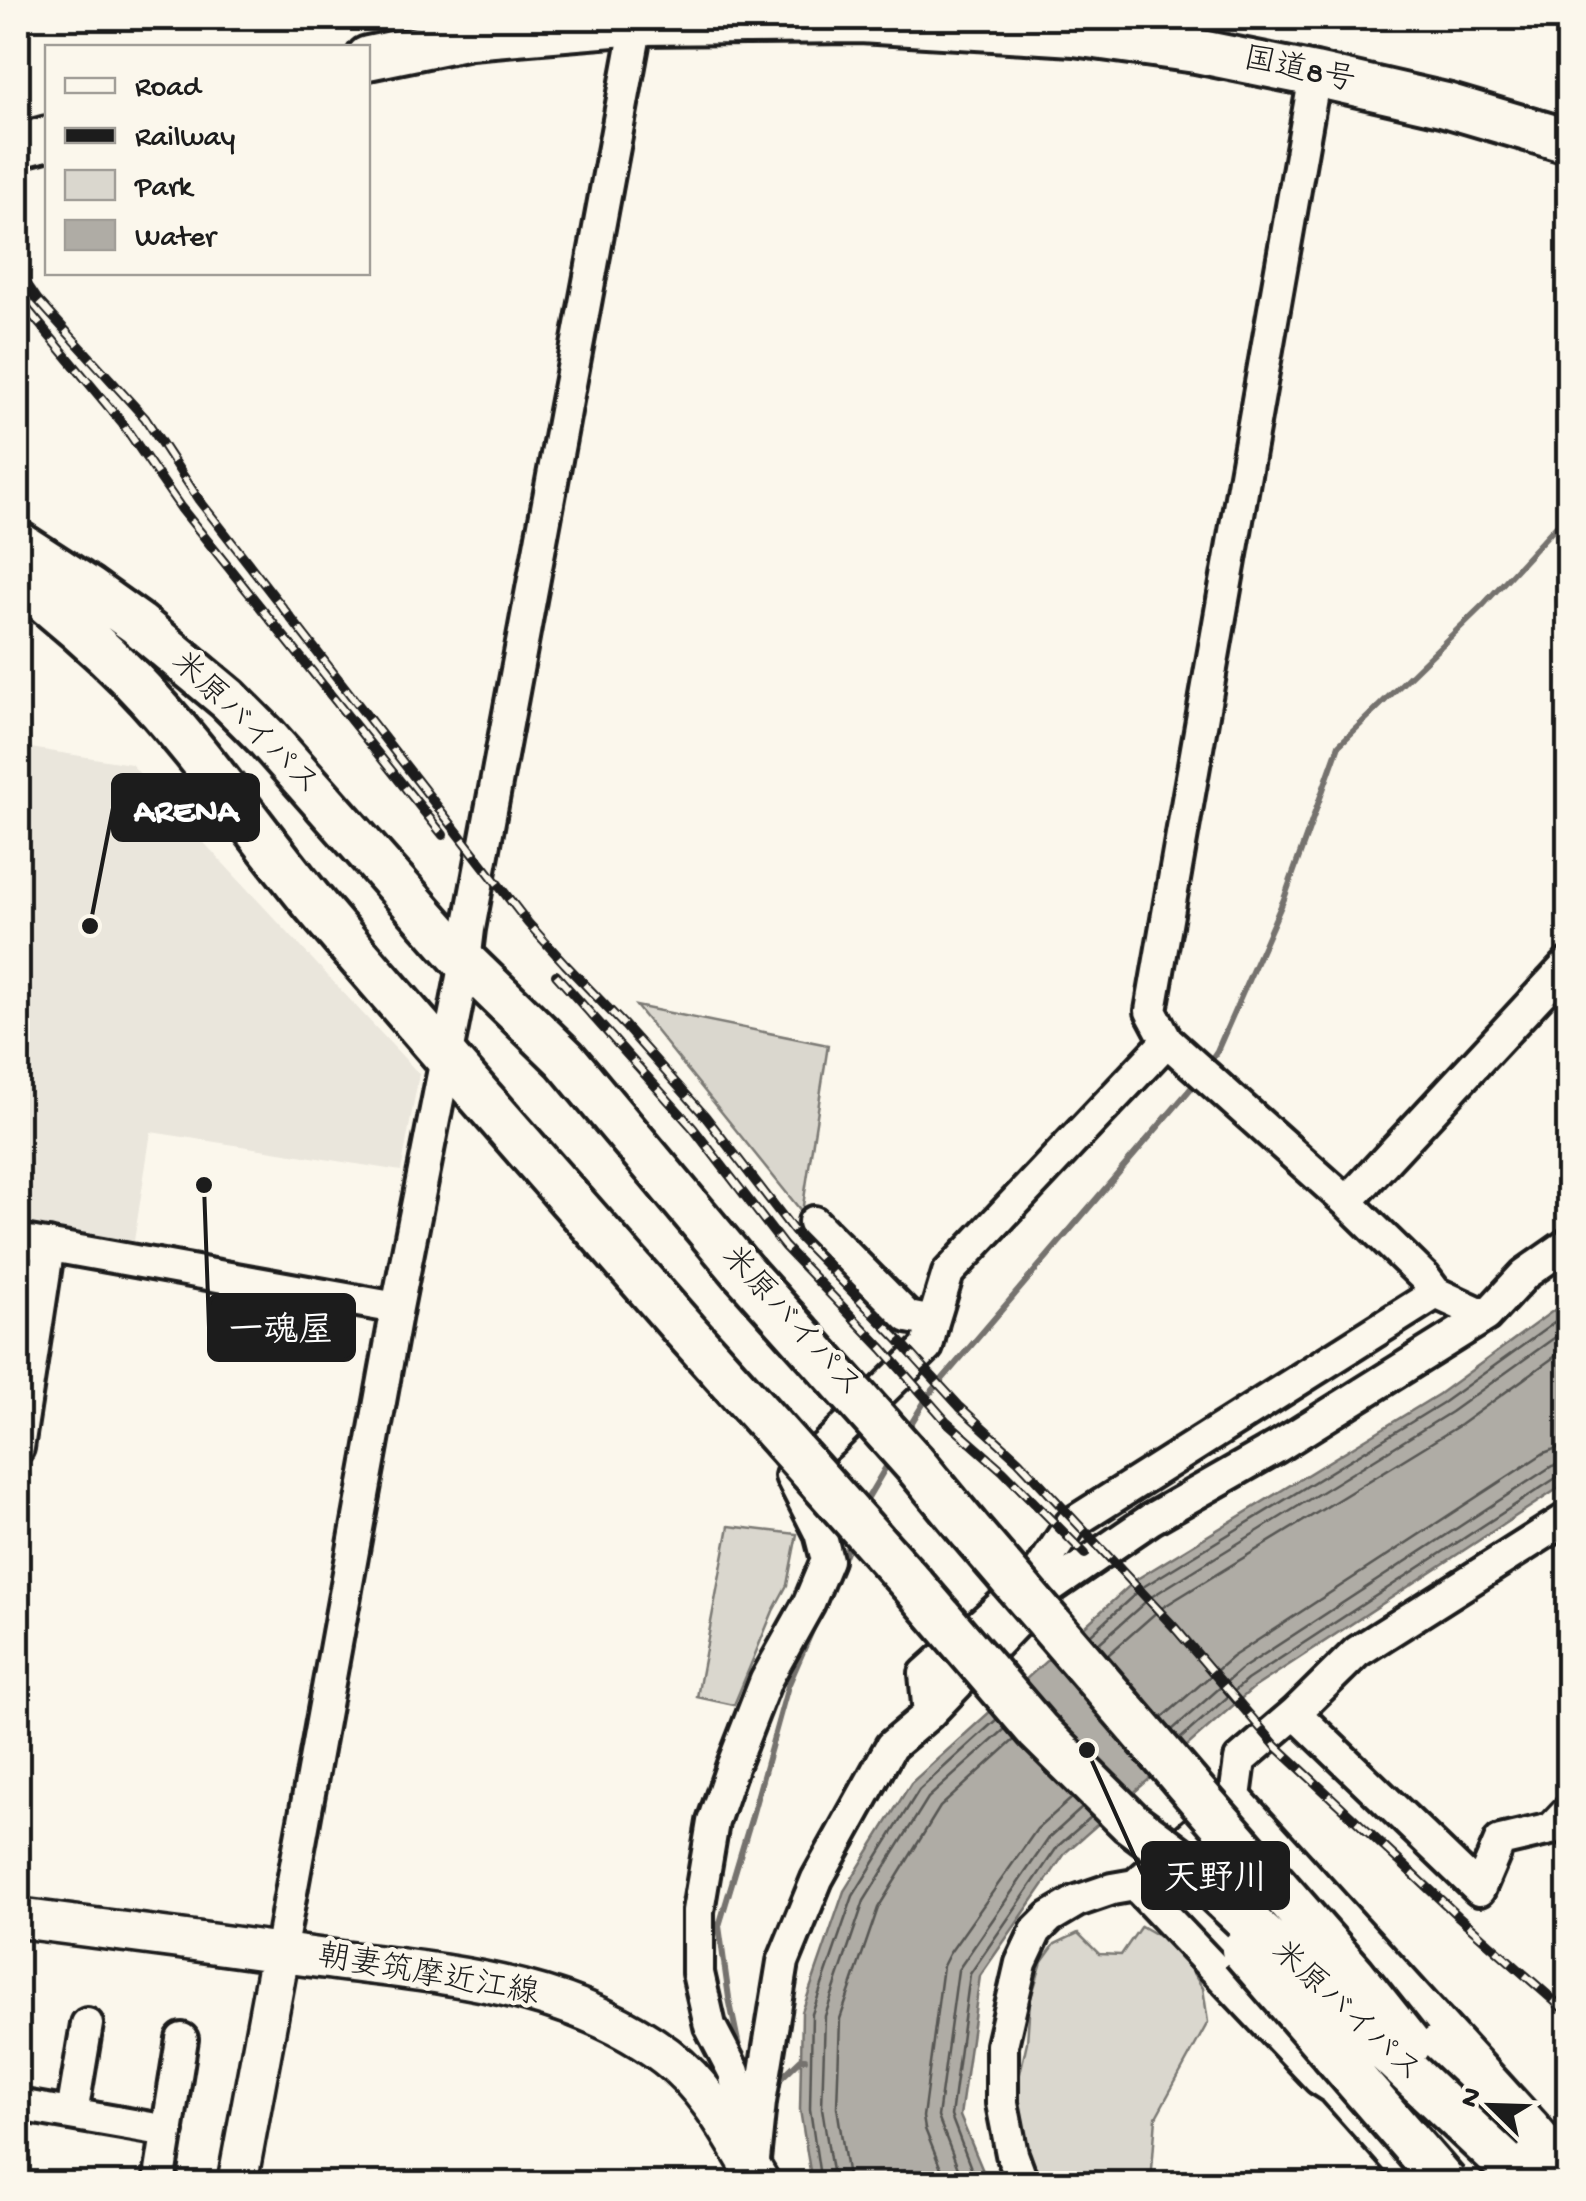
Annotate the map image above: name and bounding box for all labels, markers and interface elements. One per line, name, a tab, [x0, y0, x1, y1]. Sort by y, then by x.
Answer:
street label: 国道8号	[1240, 41, 1359, 102]
legend	[45, 45, 370, 275]
text: Road	[135, 72, 203, 107]
text: Railway	[135, 122, 235, 157]
text: Park	[134, 172, 195, 207]
text: Water	[135, 222, 218, 257]
street label: 米原バイパス	[162, 644, 327, 805]
callout: ARENA	[113, 775, 258, 840]
text: ARENA	[133, 793, 240, 834]
street label: 米原バイパス	[712, 1239, 869, 1407]
callout: 一魂屋	[209, 1295, 354, 1360]
text: 一魂屋	[228, 1311, 334, 1354]
callout: 天野川	[1143, 1843, 1288, 1908]
text: 天野川	[1163, 1860, 1269, 1902]
street label: 米原バイパス	[1262, 1933, 1429, 2092]
street label: 朝妻筑摩近江線	[314, 1937, 542, 2015]
north arrow	[1441, 2056, 1541, 2156]
text: N	[1453, 2083, 1491, 2113]

